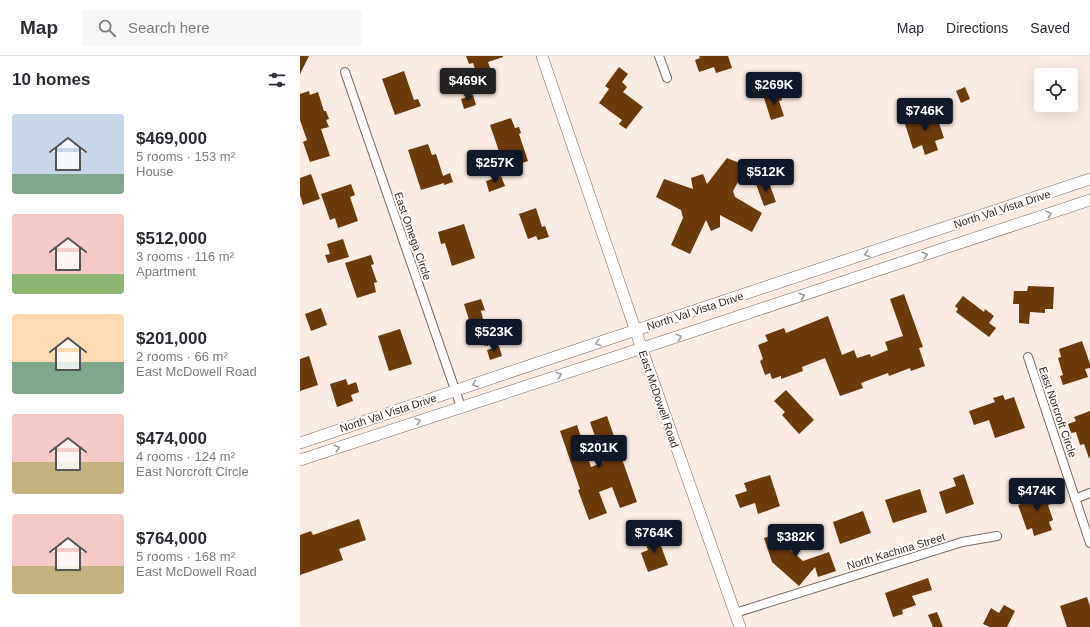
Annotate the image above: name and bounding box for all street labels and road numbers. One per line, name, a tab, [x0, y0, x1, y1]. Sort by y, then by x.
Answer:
street label: North Val Vista Drive	[952, 188, 1052, 230]
street label: East Omega Circle	[392, 190, 434, 282]
street label: North Val Vista Drive	[645, 290, 745, 332]
street label: East McDowell Road	[637, 349, 681, 449]
street label: East Norcroft Circle	[1037, 365, 1079, 459]
street label: North Val Vista Drive	[338, 392, 438, 434]
street label: North Kachina Street	[845, 530, 947, 572]

